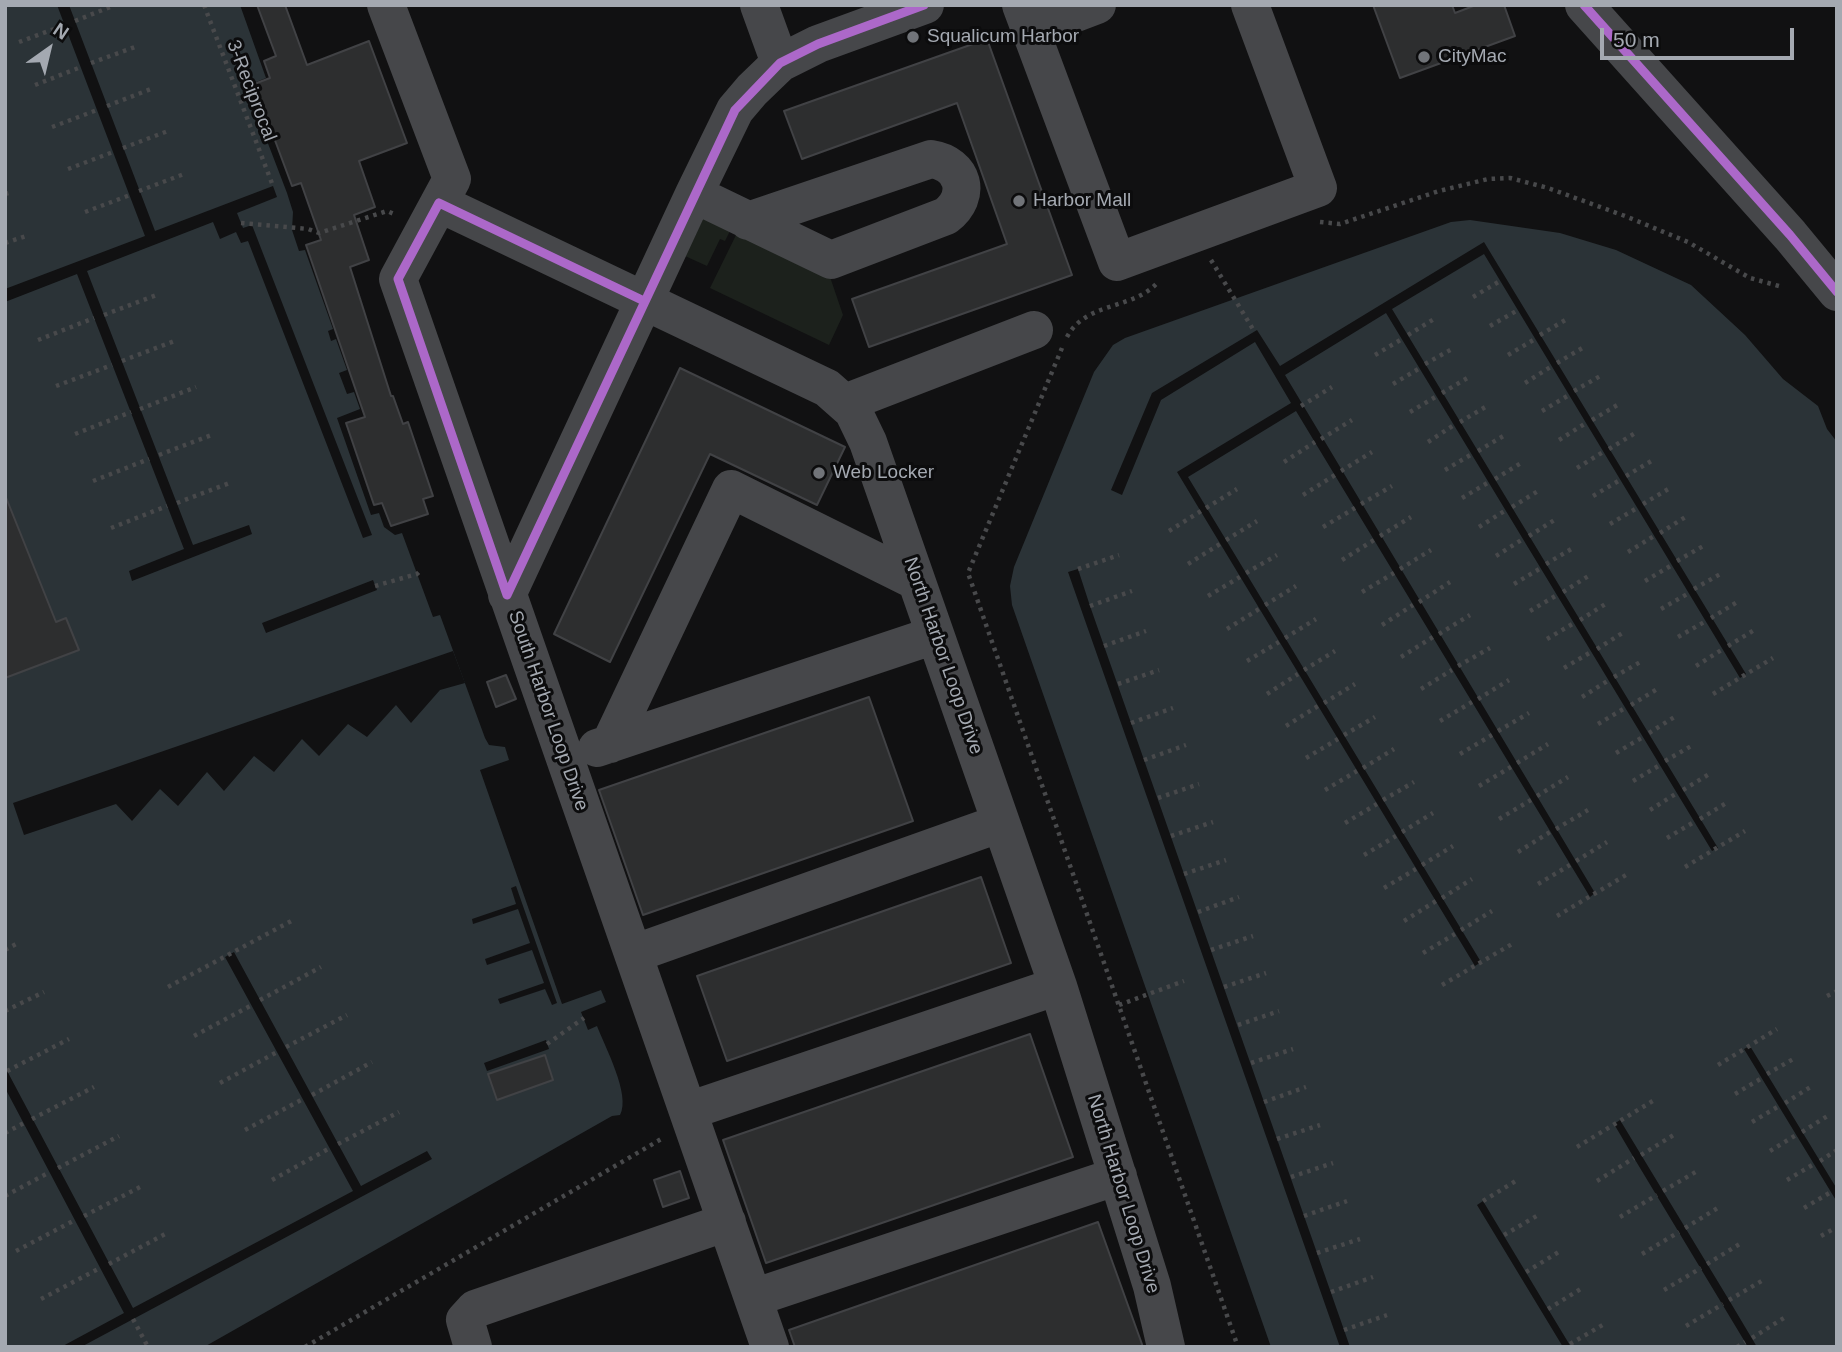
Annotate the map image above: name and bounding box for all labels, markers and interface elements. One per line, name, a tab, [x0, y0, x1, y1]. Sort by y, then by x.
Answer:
north arrow	[14, 14, 84, 84]
scale bar	[1604, 14, 1798, 58]
text: N	[49, 19, 73, 44]
place label: Squalicum Harbor	[927, 26, 1079, 48]
text: 50 m	[1613, 28, 1660, 51]
marker: Squalicum Harbor	[905, 29, 921, 45]
street label: 3-Reciprocal	[221, 37, 281, 145]
place label: CityMac	[1438, 46, 1507, 68]
marker: CityMac	[1416, 49, 1432, 65]
place label: Harbor Mall	[1033, 190, 1131, 212]
marker: Harbor Mall	[1011, 193, 1027, 209]
place label: Web Locker	[833, 462, 934, 484]
marker: Web Locker	[811, 465, 827, 481]
street label: North Harbor Loop Drive	[899, 554, 987, 758]
street label: South Harbor Loop Drive	[503, 608, 593, 814]
street label: North Harbor Loop Drive	[1082, 1092, 1164, 1296]

